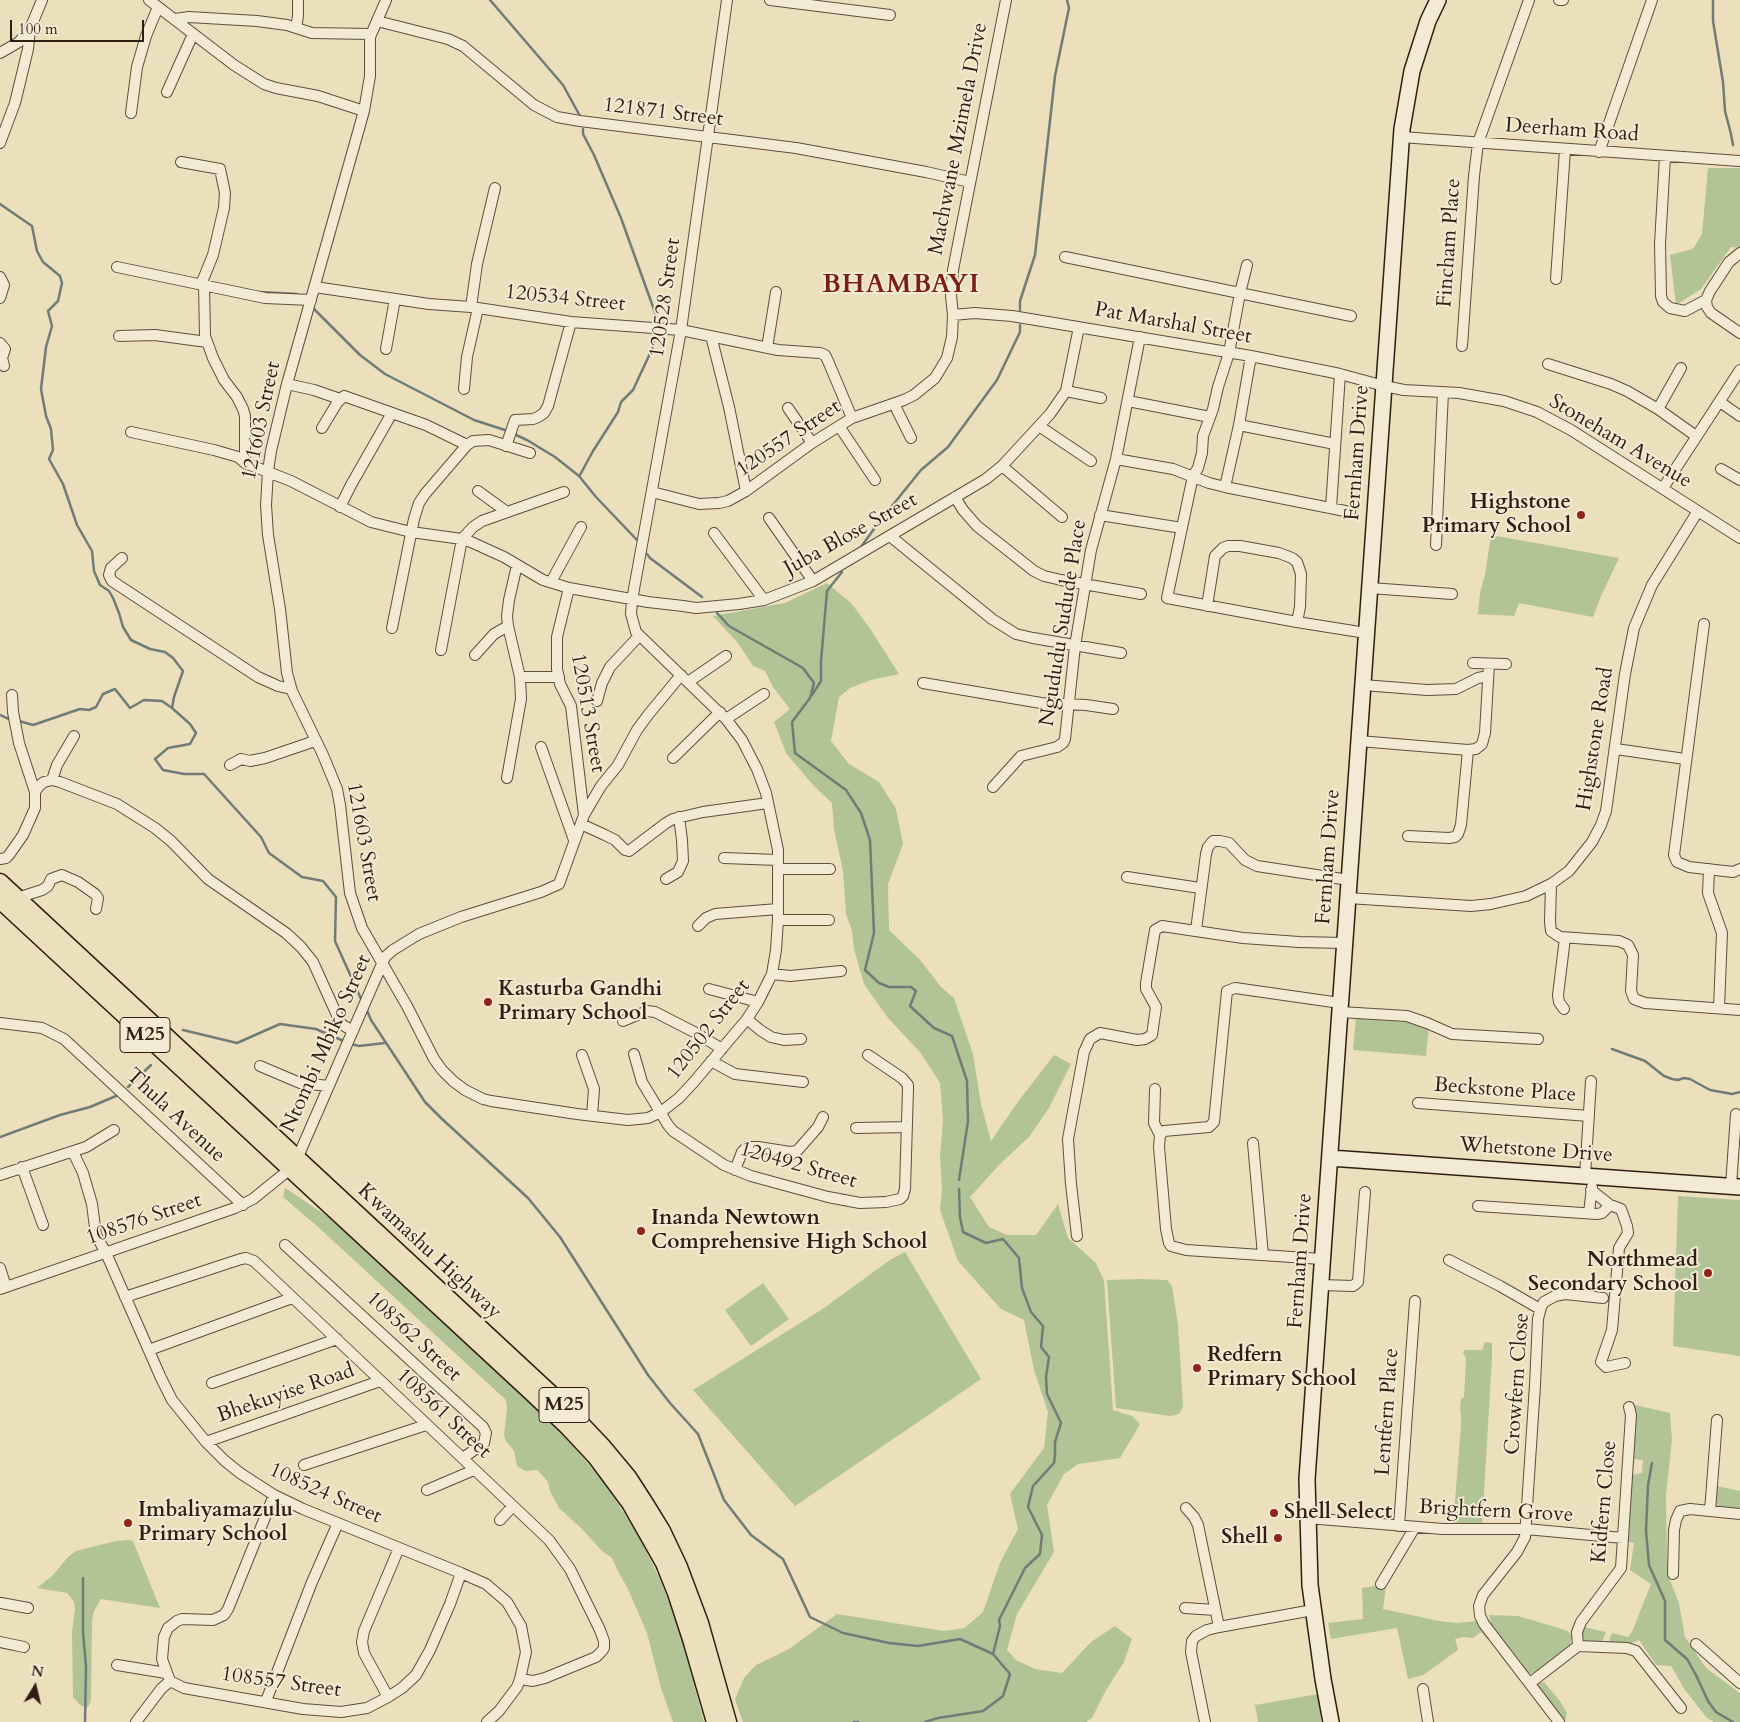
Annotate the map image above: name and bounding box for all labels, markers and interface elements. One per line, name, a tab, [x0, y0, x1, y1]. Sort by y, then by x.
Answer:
scale bar	[12, 10, 146, 42]
text: 100 m	[18, 19, 58, 39]
street label: Machwane Mzimela Drive	[924, 21, 994, 257]
street label: 121871 Street	[602, 93, 724, 133]
street label: Deerham Road	[1504, 114, 1640, 148]
street label: Fincham Place	[1433, 178, 1467, 308]
street label: 120528 Street	[645, 236, 687, 360]
district label: BHAMBAYI	[821, 270, 981, 302]
street label: 120534 Street	[504, 280, 626, 318]
street label: Pat Marshal Street	[1092, 298, 1254, 350]
street label: 121603 Street	[237, 359, 287, 483]
street label: Fernham Drive	[1341, 384, 1375, 522]
street label: Stoneham Avenue	[1544, 389, 1696, 495]
street label: 120557 Street	[732, 395, 846, 483]
street label: Juba Blose Street	[780, 488, 922, 582]
place label: Highstone Primary School	[1422, 490, 1571, 540]
marker: Highstone Primary School	[1575, 509, 1587, 521]
street label: Ngududu Sudude Place	[1035, 518, 1093, 728]
street label: 120513 Street	[564, 651, 610, 775]
street label: Highstone Road	[1572, 665, 1620, 813]
street label: 121603 Street	[340, 780, 386, 904]
street label: Fernham Drive	[1312, 788, 1346, 926]
street label: Ntombi Mbiko Street	[276, 951, 378, 1137]
street label: 120502 Street	[662, 975, 756, 1085]
place label: Kasturba Gandhi Primary School	[498, 977, 662, 1027]
marker: Kasturba Gandhi Primary School	[482, 996, 494, 1008]
road number: M25	[120, 1018, 170, 1052]
street label: Thula Avenue	[120, 1064, 230, 1168]
street label: Beckstone Place	[1433, 1073, 1577, 1109]
street label: Whetstone Drive	[1458, 1133, 1614, 1169]
street label: 120492 Street	[737, 1137, 859, 1195]
street label: Kwamashu Highway	[352, 1179, 506, 1325]
street label: 108576 Street	[83, 1188, 205, 1252]
street label: Fernham Drive	[1284, 1192, 1318, 1330]
place label: Inanda Newtown Comprehensive High School	[651, 1206, 927, 1256]
marker: Inanda Newtown Comprehensive High School	[635, 1225, 647, 1237]
place label: Northmead Secondary School	[1528, 1248, 1698, 1298]
marker: Northmead Secondary School	[1702, 1267, 1714, 1279]
street label: 108562 Street	[360, 1287, 466, 1387]
street label: Crowfern Close	[1500, 1312, 1536, 1456]
place label: Redfern Primary School	[1207, 1343, 1356, 1393]
street label: Lentfern Place	[1371, 1347, 1405, 1477]
street label: Bhekuyise Road	[214, 1359, 358, 1429]
marker: Redfern Primary School	[1191, 1362, 1203, 1374]
street label: 108561 Street	[390, 1364, 496, 1464]
road number: M25	[539, 1388, 589, 1422]
street label: Kidfern Close	[1587, 1440, 1623, 1564]
street label: 108524 Street	[265, 1458, 385, 1530]
street label: Brightfern Grove	[1418, 1495, 1574, 1529]
place label: Imbaliyamazulu Primary School	[138, 1498, 293, 1548]
place label: Shell Select	[1284, 1500, 1392, 1526]
marker: Shell Select	[1268, 1507, 1280, 1519]
marker: Imbaliyamazulu Primary School	[122, 1517, 134, 1529]
place label: Shell	[1221, 1525, 1268, 1551]
marker: Shell	[1272, 1532, 1284, 1544]
text: N	[30, 1661, 45, 1682]
north arrow	[10, 1662, 60, 1712]
street label: 108557 Street	[219, 1662, 343, 1704]

